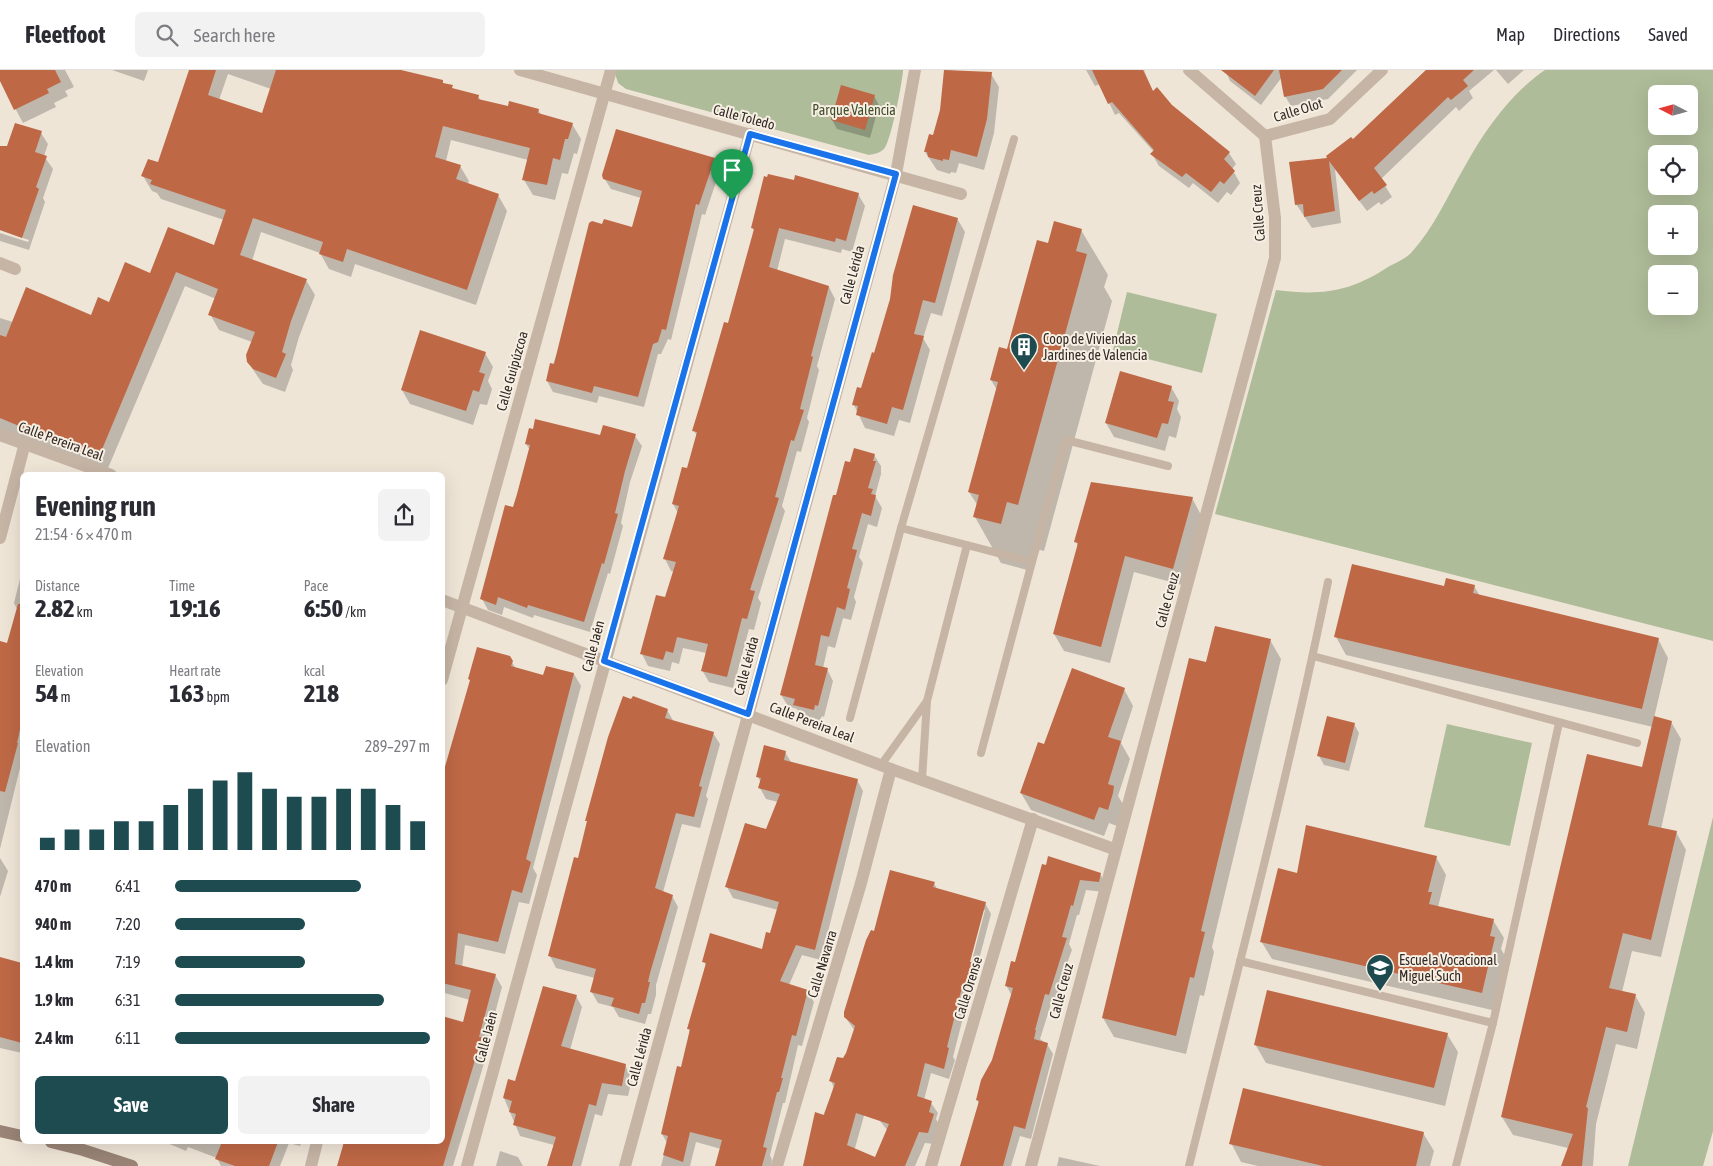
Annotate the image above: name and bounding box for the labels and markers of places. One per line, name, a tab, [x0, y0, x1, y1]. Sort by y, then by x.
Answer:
pin	[711, 149, 753, 200]
place label: Coop de Viviendas Jardines de Valencia	[1043, 331, 1147, 363]
building icon: Coop de Viviendas Jardines de Valencia	[1009, 332, 1039, 371]
place label: Escuela Vocacional Miguel Such	[1399, 952, 1497, 984]
school or university icon: Escuela Vocacional Miguel Such	[1365, 953, 1395, 992]

